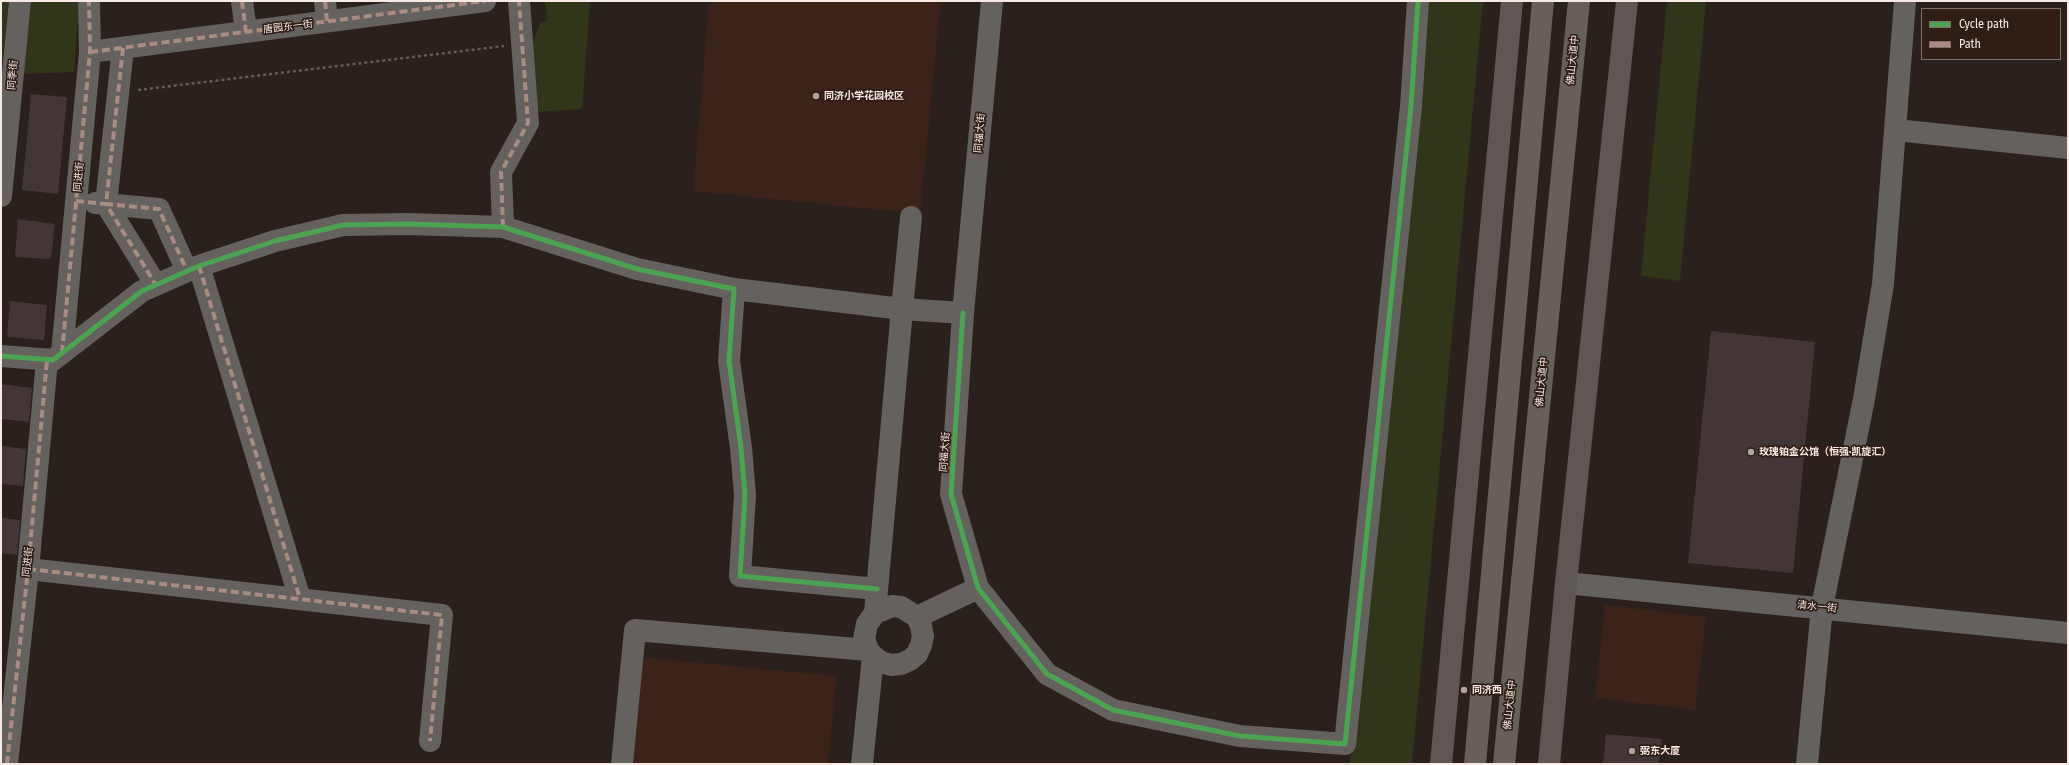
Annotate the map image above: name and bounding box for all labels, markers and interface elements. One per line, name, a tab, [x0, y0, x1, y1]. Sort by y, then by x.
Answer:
legend	[1921, 8, 2061, 60]
text: Cycle path	[1959, 17, 2009, 31]
street label: 唐园东一街	[262, 18, 314, 36]
street label: 佛山大道中	[1564, 35, 1582, 85]
text: Path	[1959, 37, 1981, 51]
street label: 同季街	[6, 60, 20, 90]
place label: 同济小学花园校区	[824, 90, 904, 102]
marker: 同济小学花园校区	[811, 91, 821, 101]
street label: 同福大街	[972, 113, 988, 153]
street label: 同进街	[72, 162, 86, 192]
street label: 佛山大道中	[1533, 357, 1551, 407]
street label: 同福大街	[938, 432, 952, 472]
place label: 玫瑰铂金公馆（恒强·凯旋汇）	[1759, 446, 1891, 458]
marker: 玫瑰铂金公馆（恒强·凯旋汇）	[1746, 447, 1756, 457]
street label: 同进街	[20, 546, 36, 578]
street label: 清水一街	[1796, 599, 1838, 615]
street label: 佛山大道中	[1501, 680, 1519, 730]
place label: 同济西	[1472, 684, 1502, 696]
marker: 同济西	[1459, 685, 1469, 695]
place label: 弼东大厦	[1640, 745, 1680, 757]
marker: 弼东大厦	[1627, 746, 1637, 756]

